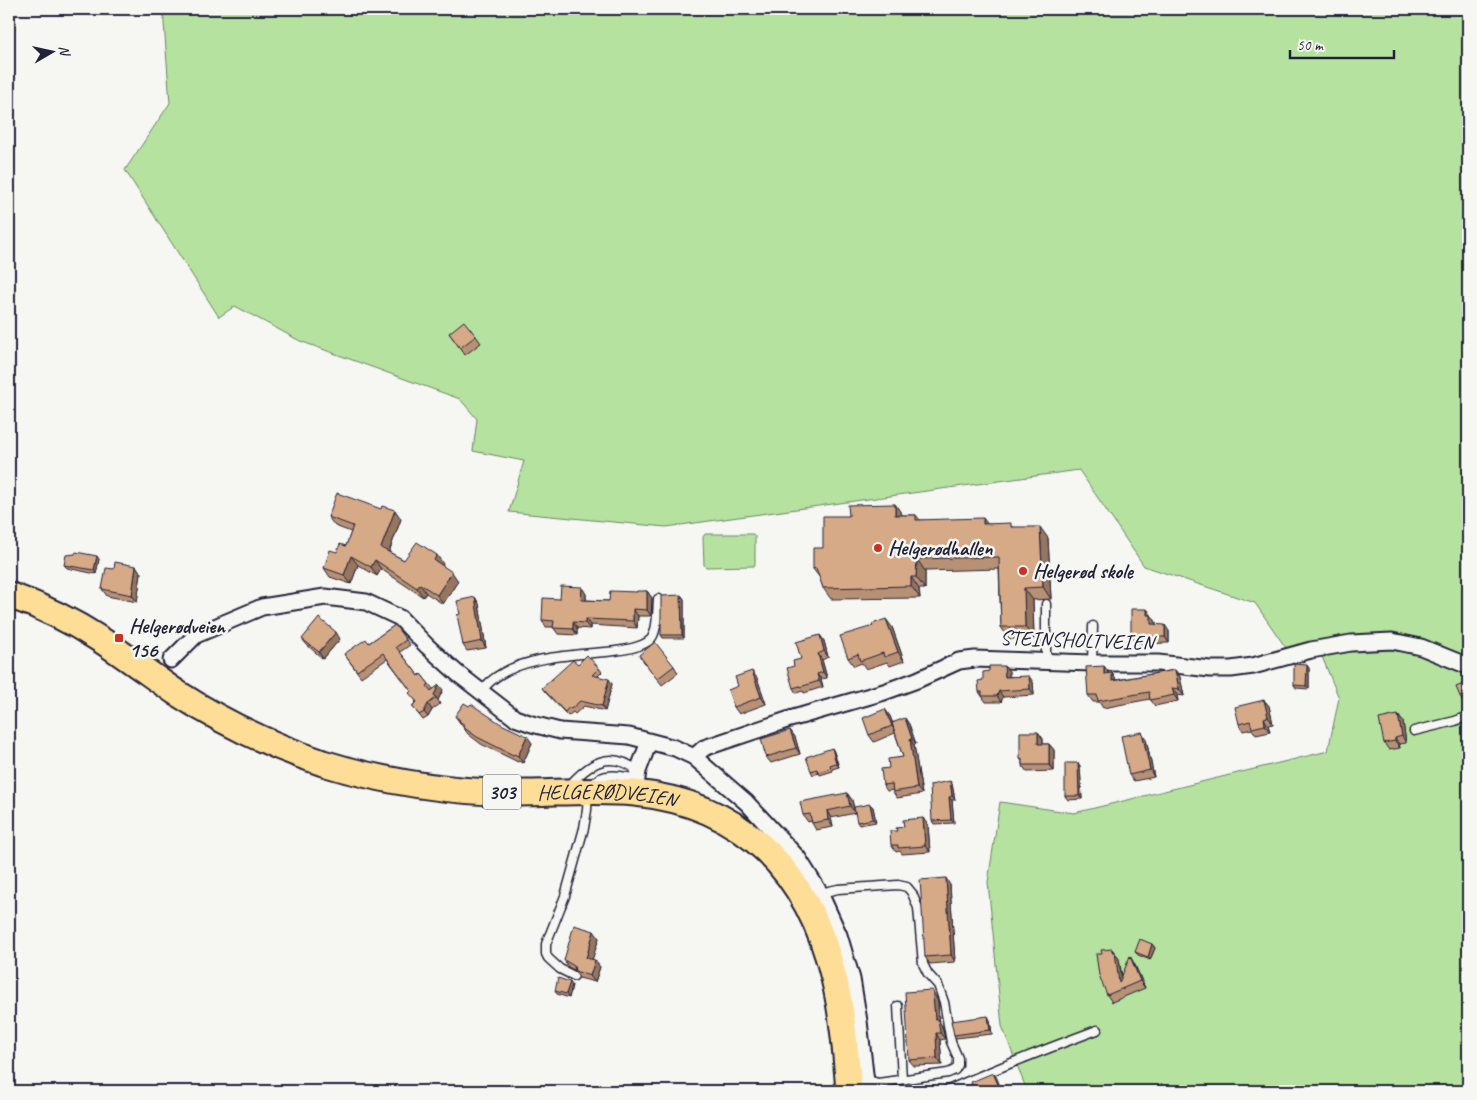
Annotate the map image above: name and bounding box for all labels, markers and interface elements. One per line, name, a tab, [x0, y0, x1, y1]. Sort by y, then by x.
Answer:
north arrow	[28, 28, 78, 78]
scale bar	[1290, 28, 1393, 60]
text: 50 m	[1297, 36, 1324, 55]
text: N	[55, 44, 74, 58]
place label: Helgerødhallen	[888, 535, 993, 561]
marker: Helgerødhallen	[872, 542, 884, 554]
place label: Helgerød skole	[1033, 558, 1135, 584]
marker: Helgerød skole	[1017, 565, 1029, 577]
place label: Helgerødveien 156	[129, 613, 226, 663]
street label: STEINSHOLTVEIEN	[1000, 624, 1157, 656]
marker: Helgerødveien 156	[113, 632, 125, 644]
road number: 303	[483, 774, 521, 810]
street label: HELGERØDVEIEN	[537, 778, 683, 814]

